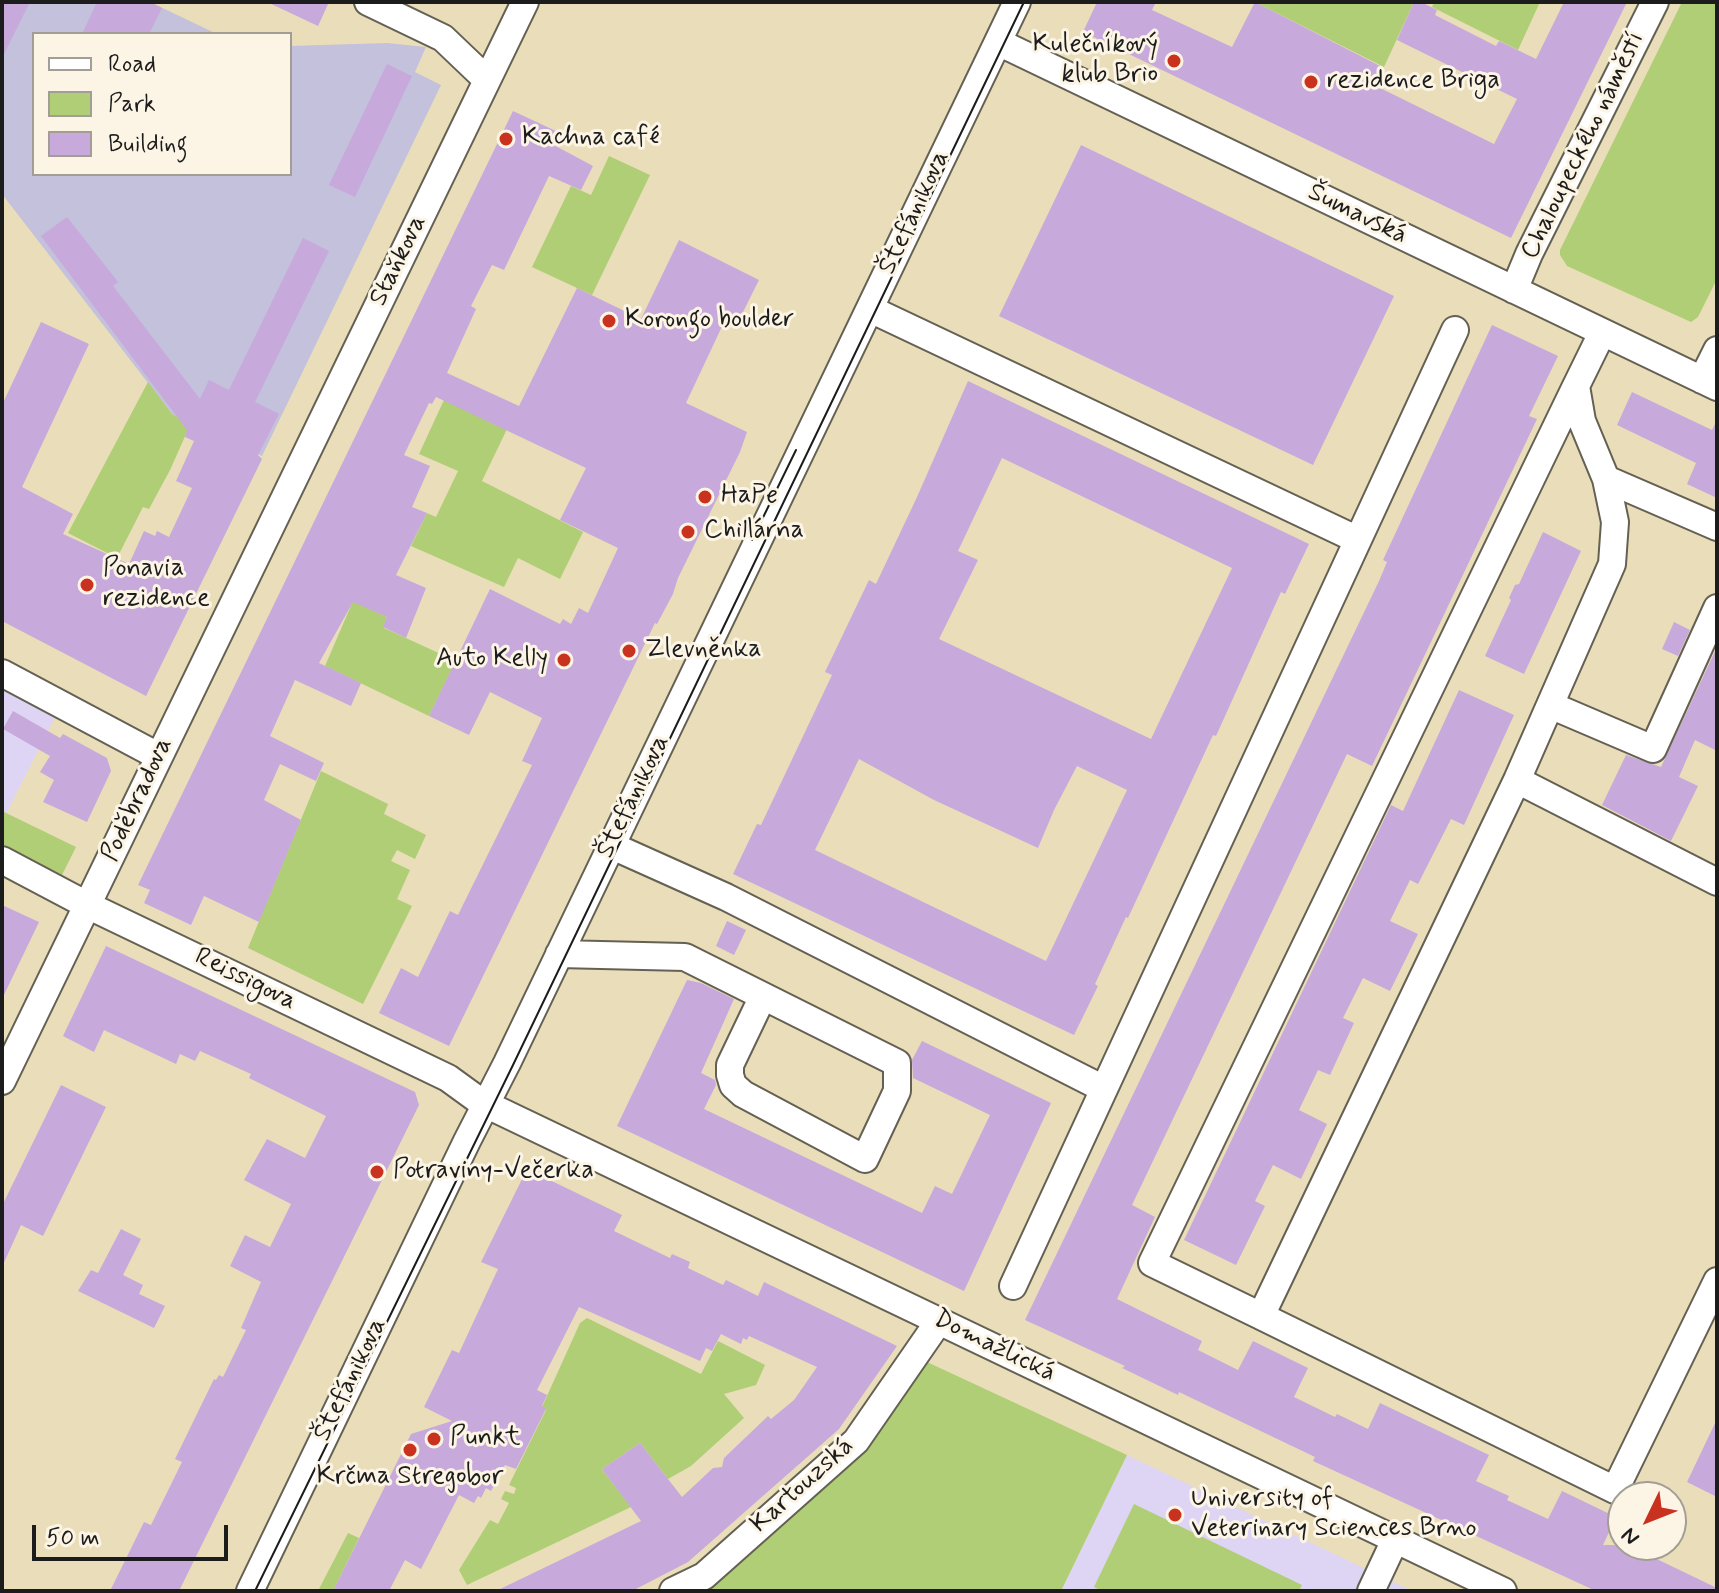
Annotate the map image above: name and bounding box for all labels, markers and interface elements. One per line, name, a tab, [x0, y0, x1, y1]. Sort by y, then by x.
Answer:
street label: Chaloupeckého náměstí	[1515, 27, 1653, 265]
place label: Kulečníkový klub Brio	[1033, 30, 1158, 92]
legend	[32, 32, 292, 176]
text: Road	[108, 49, 156, 80]
marker: Kulečníkový klub Brio	[1165, 52, 1183, 70]
place label: rezidence Briga	[1327, 66, 1500, 98]
marker: rezidence Briga	[1302, 73, 1320, 91]
text: Park	[108, 89, 156, 120]
place label: Kachna café	[522, 123, 660, 155]
text: Building	[108, 129, 188, 160]
marker: Kachna café	[497, 130, 515, 148]
street label: Štefánikova	[873, 146, 957, 280]
street label: Šumavská	[1302, 178, 1412, 252]
street label: Staňkova	[364, 211, 434, 311]
place label: Korongo boulder	[625, 305, 794, 337]
marker: Korongo boulder	[600, 312, 618, 330]
place label: HaPe	[721, 481, 778, 513]
marker: HaPe	[696, 488, 714, 506]
place label: Chillárna	[704, 516, 804, 548]
marker: Chillárna	[679, 523, 697, 541]
place label: Ponavia rezidence	[103, 554, 210, 616]
marker: Ponavia rezidence	[78, 576, 96, 594]
place label: Zlevněnka	[645, 635, 762, 667]
marker: Zlevněnka	[620, 642, 638, 660]
place label: Auto Kelly	[436, 644, 548, 676]
marker: Auto Kelly	[555, 651, 573, 669]
street label: Štefánikova	[591, 730, 677, 864]
street label: Poděbradova	[96, 733, 180, 867]
street label: Reissigova	[189, 942, 301, 1018]
place label: Potraviny-Večerka	[393, 1156, 594, 1188]
marker: Potraviny-Večerka	[368, 1163, 386, 1181]
street label: Domažlická	[928, 1304, 1060, 1390]
street label: Štefánikova	[308, 1313, 394, 1447]
place label: Punkt	[450, 1423, 521, 1455]
marker: Punkt	[425, 1430, 443, 1448]
street label: Kartouzská	[745, 1432, 861, 1540]
marker: Krčma Stregobor	[401, 1441, 419, 1459]
place label: Krčma Stregobor	[317, 1462, 503, 1494]
north arrow	[1607, 1481, 1687, 1561]
place label: University of Veterinary Sciences Brno	[1191, 1484, 1477, 1546]
marker: University of Veterinary Sciences Brno	[1166, 1506, 1184, 1524]
scale bar	[36, 1509, 232, 1559]
text: N	[1616, 1521, 1646, 1551]
text: 50 m	[46, 1523, 100, 1554]

